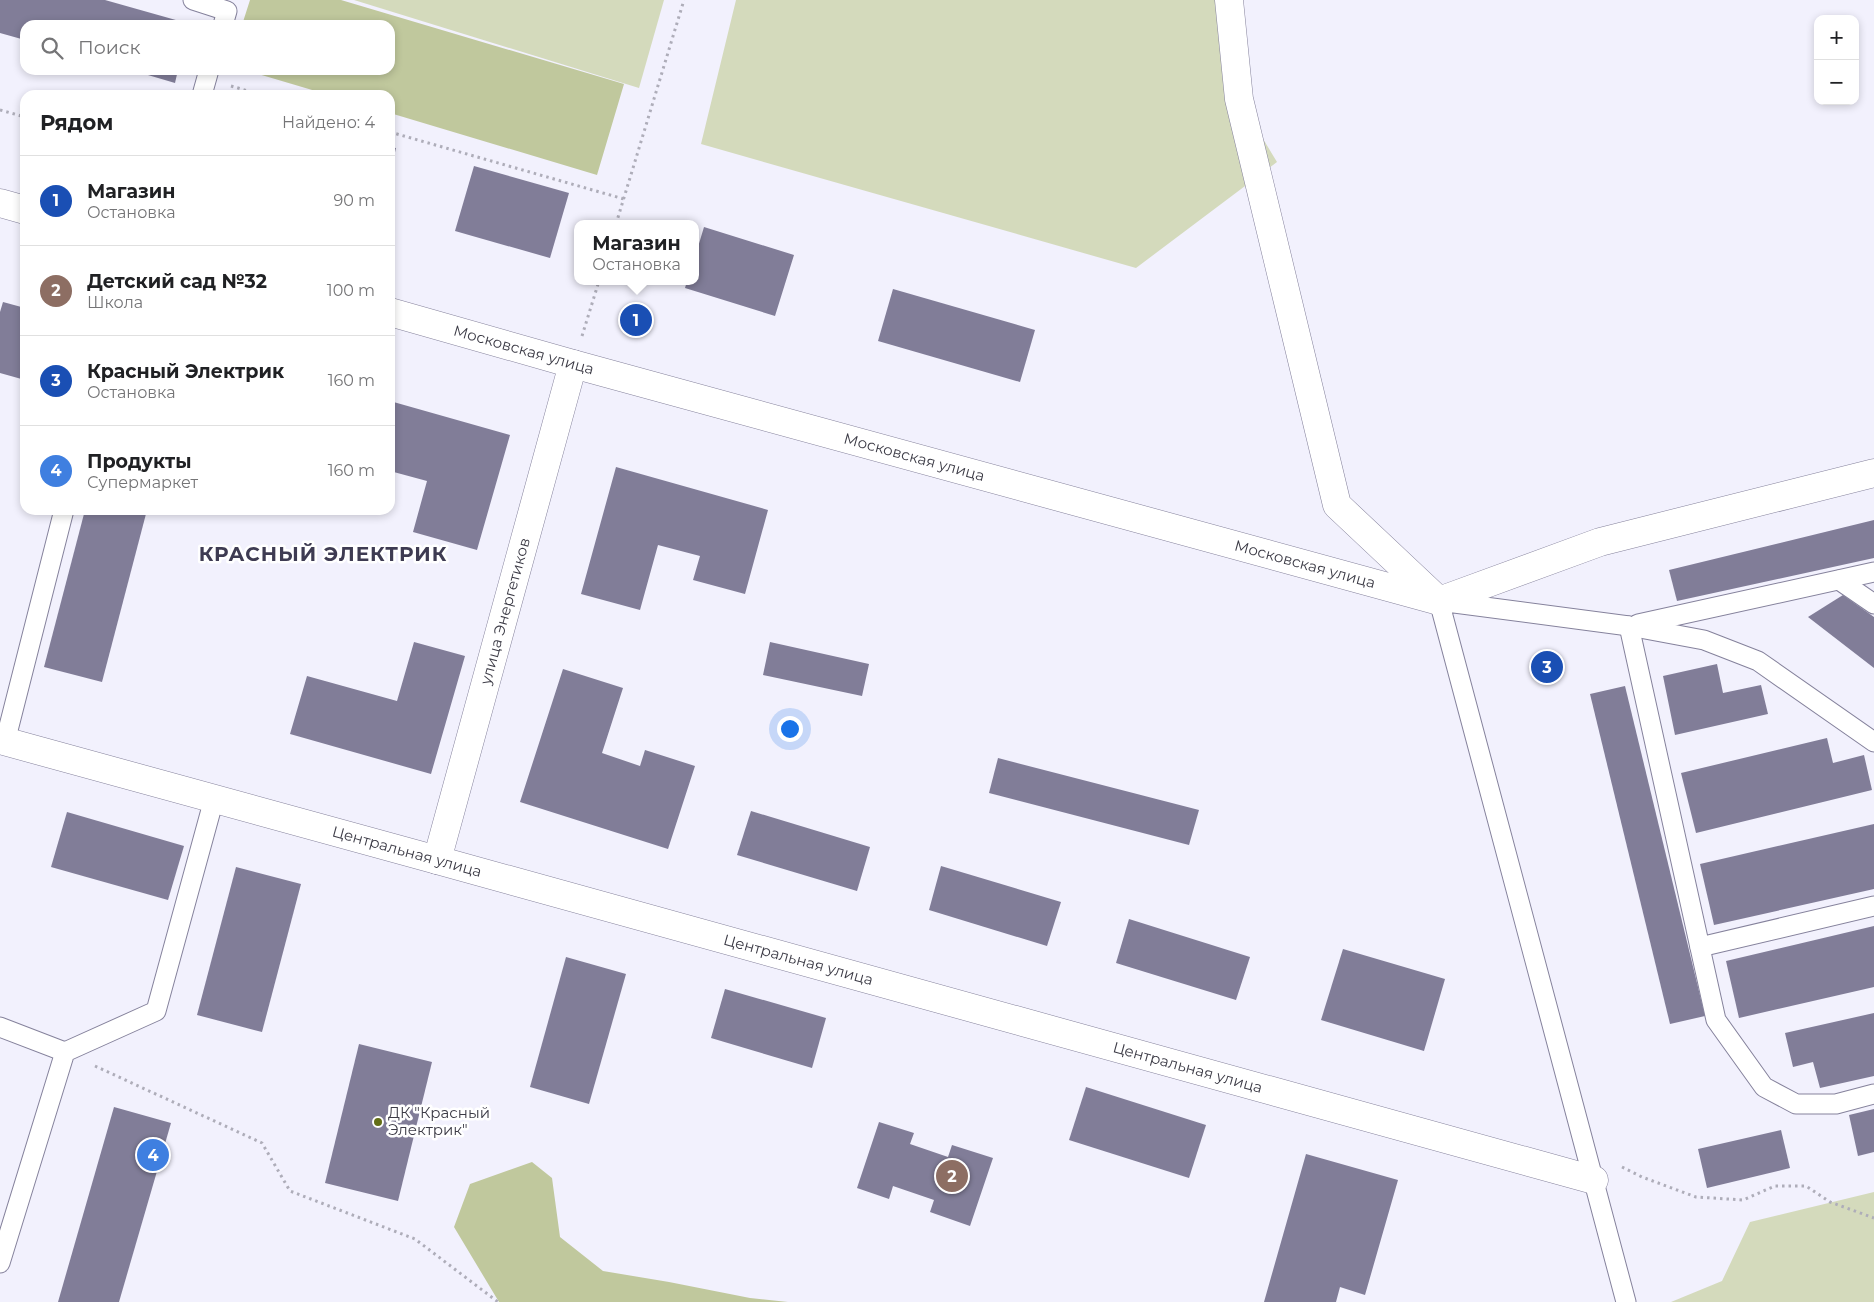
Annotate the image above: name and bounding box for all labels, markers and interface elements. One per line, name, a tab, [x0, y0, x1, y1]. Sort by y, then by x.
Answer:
map controls	[1814, 15, 1859, 105]
button: +	[1814, 15, 1859, 60]
search box	[20, 20, 395, 75]
icon: search	[38, 34, 66, 62]
text: Поиск	[78, 36, 141, 59]
button: −	[1814, 60, 1859, 105]
text: Рядом	[40, 110, 113, 135]
text: Найдено: 4	[282, 113, 375, 132]
text: Магазин	[87, 180, 175, 203]
text: 1	[53, 191, 59, 210]
text: 90 m	[333, 191, 375, 210]
text: Остановка	[87, 203, 176, 222]
popup	[574, 220, 699, 285]
text: Магазин	[592, 232, 681, 255]
text: Остановка	[592, 255, 681, 274]
text: Детский сад №32	[87, 270, 267, 293]
text: 2	[51, 281, 61, 300]
text: 100 m	[327, 281, 375, 300]
text: Школа	[87, 293, 143, 312]
pin: 1	[620, 301, 652, 339]
street label: Московская улица	[451, 321, 596, 378]
text: Красный Электрик	[87, 360, 284, 383]
text: 3	[51, 371, 61, 390]
text: 160 m	[328, 371, 375, 390]
text: Остановка	[87, 383, 176, 402]
street label: Московская улица	[842, 429, 987, 485]
text: Продукты	[87, 450, 191, 473]
text: 4	[50, 461, 62, 480]
text: 160 m	[328, 461, 375, 480]
text: Супермаркет	[87, 473, 198, 492]
street label: Московская улица	[1232, 535, 1378, 592]
street label: улица Энергетиков	[475, 536, 534, 688]
district label: КРАСНЫЙ ЭЛЕКТРИК	[199, 542, 447, 566]
pin: 3	[1531, 648, 1563, 686]
your location	[777, 716, 803, 742]
street label: Центральная улица	[330, 822, 484, 881]
street label: Центральная улица	[721, 930, 875, 989]
street label: Центральная улица	[1111, 1037, 1265, 1097]
place label: ДК "Красный Электрик"	[388, 1103, 490, 1139]
marker: ДК "Красный Электрик"	[372, 1116, 384, 1128]
pin: 4	[137, 1136, 169, 1174]
pin: 2	[936, 1157, 968, 1195]

